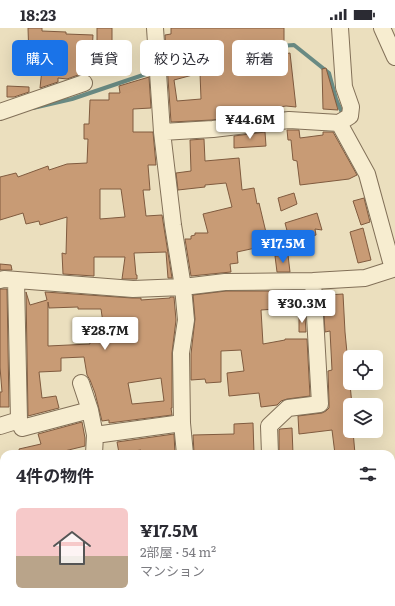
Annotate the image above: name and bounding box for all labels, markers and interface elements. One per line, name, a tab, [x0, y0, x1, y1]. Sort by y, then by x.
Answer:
text: 18:23	[20, 3, 56, 26]
chip: 購入	[12, 40, 68, 76]
chip: 賃貸	[76, 40, 132, 76]
chip: 絞り込み	[140, 40, 224, 76]
chip: 新着	[232, 40, 288, 76]
pin: ¥44.6M	[217, 106, 283, 140]
text: ¥44.6M	[225, 109, 275, 128]
pin: ¥17.5M	[250, 230, 316, 264]
text: ¥17.5M	[261, 233, 305, 252]
pin: ¥30.3M	[269, 290, 335, 324]
text: ¥30.3M	[277, 293, 327, 312]
pin: ¥28.7M	[72, 317, 138, 351]
text: ¥28.7M	[81, 320, 129, 339]
map controls	[343, 350, 383, 438]
button: locate	[343, 350, 383, 390]
button: layers	[343, 398, 383, 438]
text: 4件の物件	[16, 462, 94, 487]
icon: filters	[357, 463, 379, 485]
text: ¥17.5M	[140, 517, 198, 542]
icon: home	[48, 524, 96, 572]
text: 2部屋 · 54 m²	[140, 542, 216, 561]
text: マンション	[140, 561, 205, 580]

